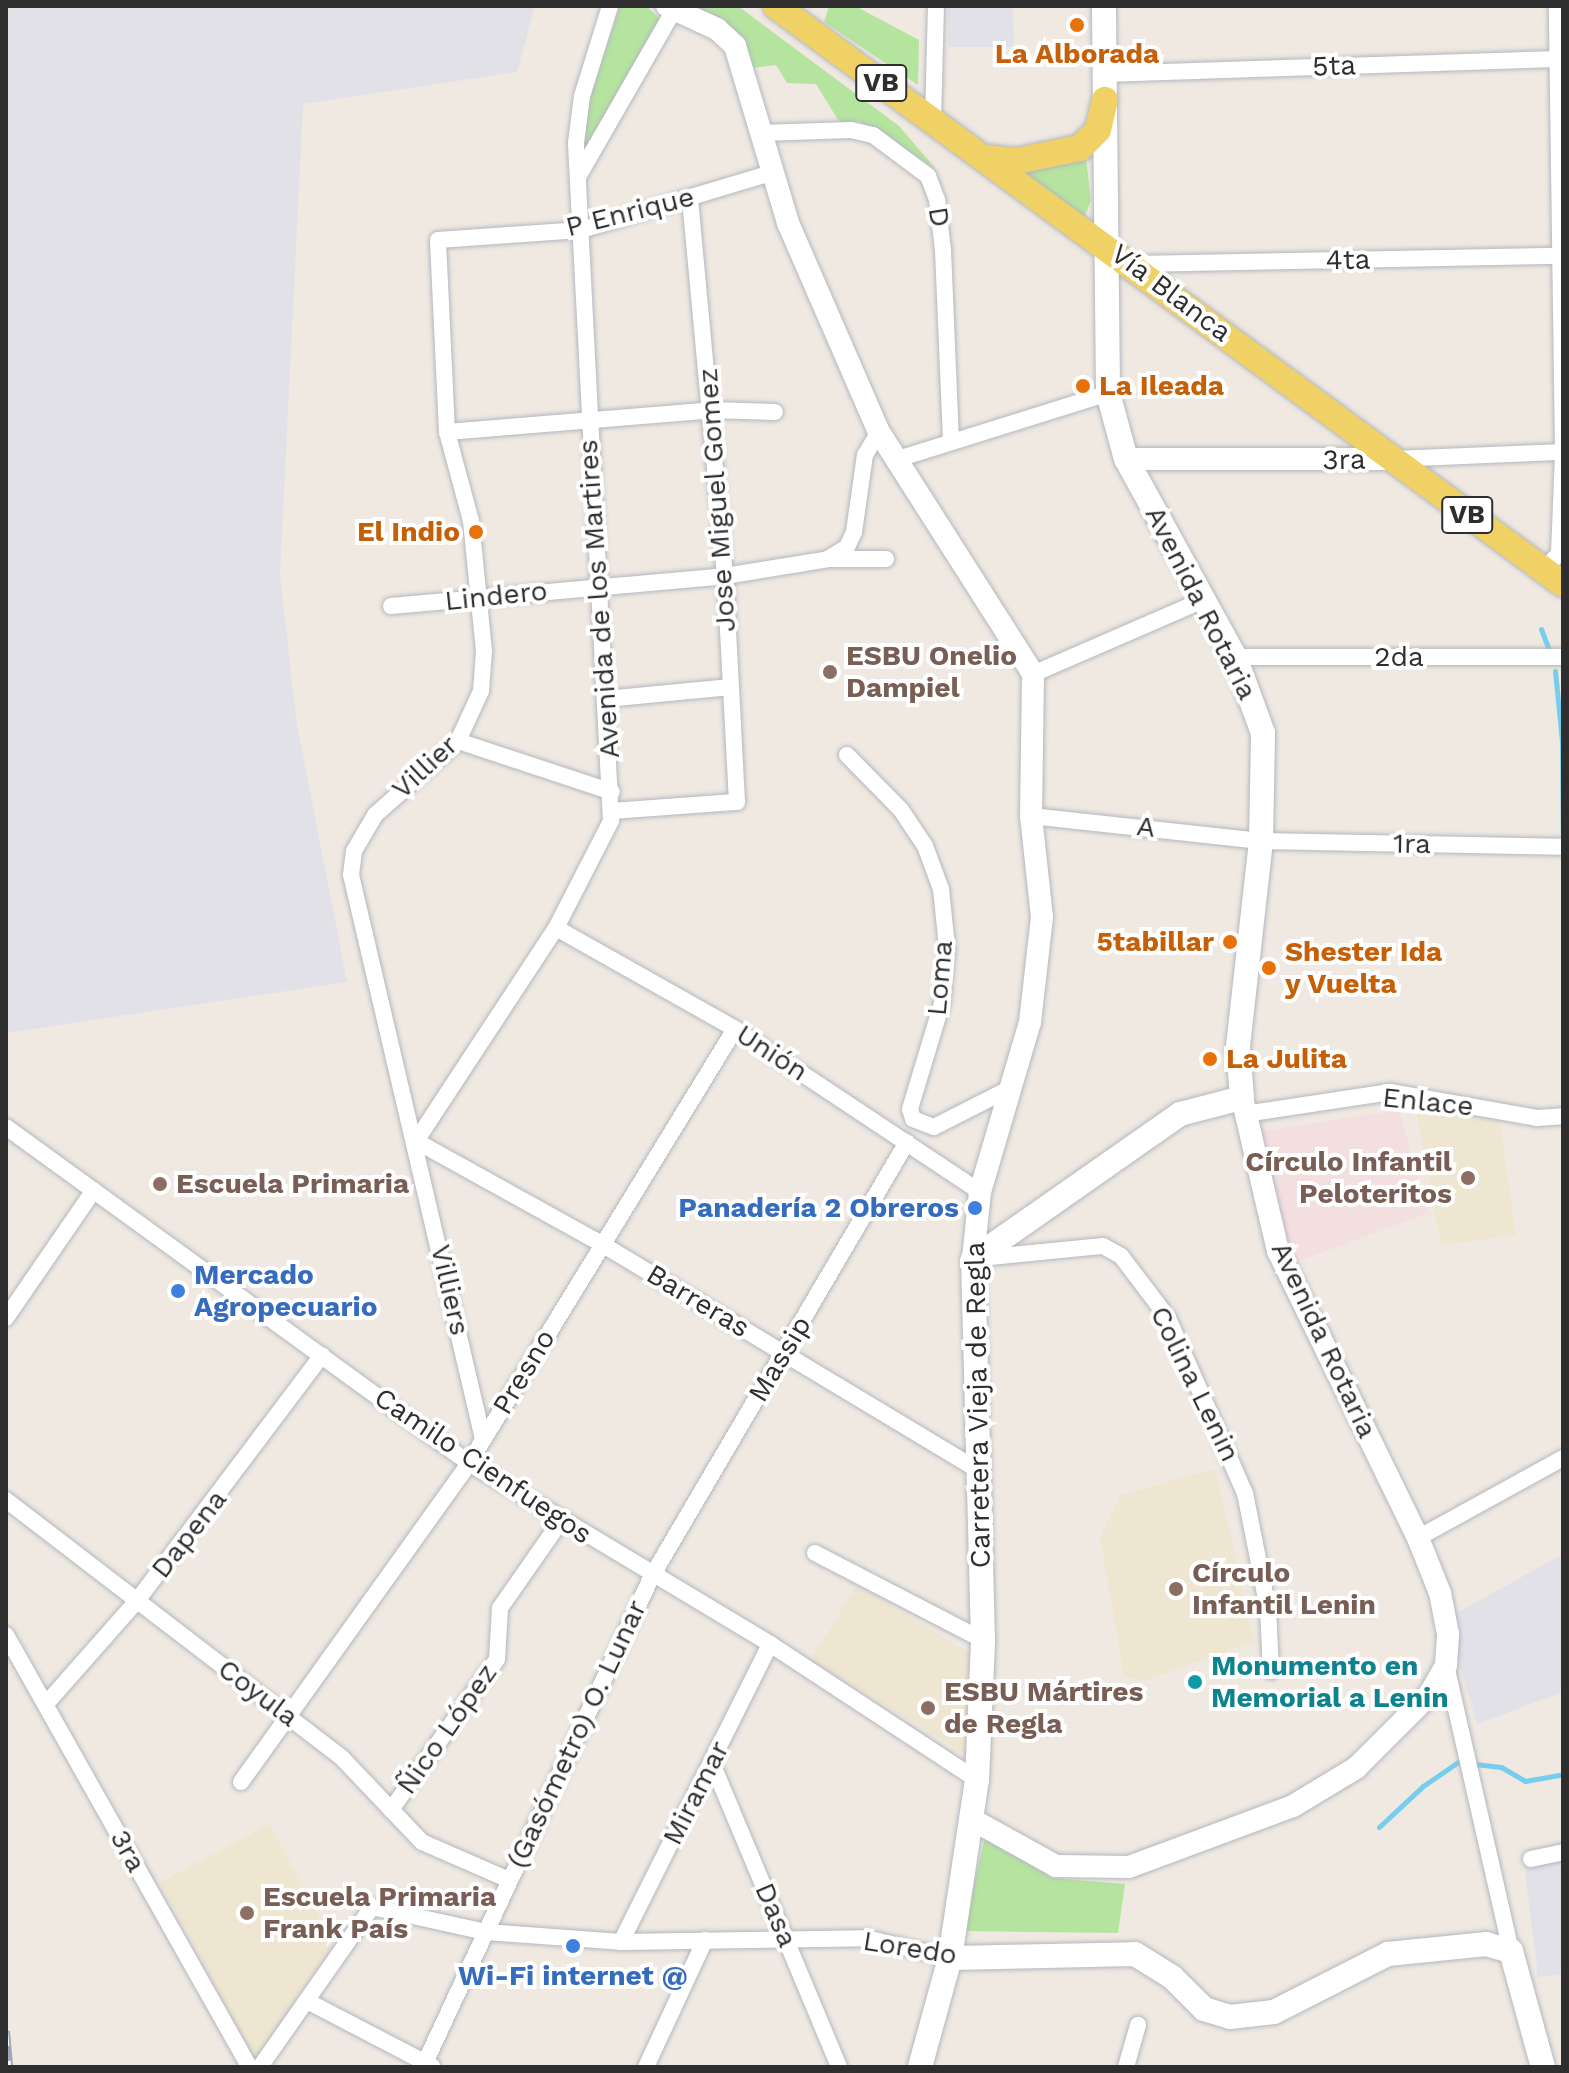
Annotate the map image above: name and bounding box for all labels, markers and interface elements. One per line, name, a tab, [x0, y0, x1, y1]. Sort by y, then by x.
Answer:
marker: La Alborada	[1068, 16, 1086, 34]
place label: La Alborada	[994, 37, 1160, 71]
street label: 5ta	[1311, 48, 1357, 84]
road number: VB	[855, 61, 907, 105]
street label: P Enrique	[562, 180, 698, 244]
street label: D	[921, 204, 957, 230]
street label: Vía Blanca	[1104, 237, 1238, 349]
street label: 4ta	[1325, 243, 1371, 277]
street label: Jose Miguel Gomez	[691, 366, 743, 634]
place label: La Ileada	[1099, 369, 1224, 403]
marker: La Ileada	[1074, 377, 1092, 395]
street label: Avenida de los Martires	[571, 438, 627, 760]
street label: 3ra	[1322, 443, 1366, 477]
road number: VB	[1441, 493, 1493, 537]
street label: Avenida Rotaria	[1138, 500, 1264, 706]
place label: El Indio	[356, 515, 460, 549]
marker: El Indio	[467, 523, 485, 541]
street label: Lindero	[443, 574, 549, 618]
place label: ESBU Onelio Dampiel	[846, 639, 1017, 705]
street label: 2da	[1374, 640, 1424, 674]
marker: ESBU Onelio Dampiel	[821, 663, 839, 681]
street label: Villier	[385, 728, 465, 806]
street label: A	[1135, 809, 1157, 845]
street label: 1ra	[1393, 827, 1431, 861]
place label: 5tabillar	[1097, 925, 1214, 959]
marker: 5tabillar	[1221, 933, 1239, 951]
place label: Shester Ida y Vuelta	[1285, 935, 1443, 1001]
street label: Loma	[920, 939, 960, 1017]
marker: Shester Ida y Vuelta	[1260, 959, 1278, 977]
street label: Unión	[730, 1018, 814, 1088]
place label: La Julita	[1226, 1042, 1348, 1076]
marker: La Julita	[1201, 1050, 1219, 1068]
street label: Enlace	[1381, 1081, 1475, 1123]
place label: Círculo Infantil Peloteritos	[1245, 1145, 1452, 1211]
place label: Escuela Primaria	[176, 1167, 409, 1201]
marker: Círculo Infantil Peloteritos	[1459, 1169, 1477, 1187]
marker: Escuela Primaria	[151, 1175, 169, 1193]
place label: Panadería 2 Obreros	[678, 1191, 959, 1225]
marker: Panadería 2 Obreros	[966, 1199, 984, 1217]
street label: Avenida Rotaria	[1264, 1236, 1384, 1444]
street label: Carretera Vieja de Regla	[958, 1240, 998, 1570]
street label: Villiers	[423, 1241, 477, 1339]
street label: Barreras	[640, 1257, 756, 1345]
place label: Mercado Agropecuario	[194, 1258, 377, 1324]
marker: Mercado Agropecuario	[169, 1282, 187, 1300]
street label: Colina Lenin	[1143, 1301, 1247, 1467]
street label: Massip	[741, 1310, 819, 1408]
street label: Presno	[486, 1323, 562, 1421]
street label: Camilo Cienfuegos	[368, 1381, 598, 1551]
street label: Dapena	[144, 1483, 234, 1585]
place label: Círculo Infantil Lenin	[1192, 1556, 1376, 1622]
marker: Círculo Infantil Lenin	[1167, 1580, 1185, 1598]
street label: (Gasómetro) O. Lunar	[500, 1595, 654, 1873]
place label: Monumento en Memorial a Lenin	[1211, 1649, 1449, 1715]
street label: Coyula	[211, 1652, 305, 1734]
street label: Ñico López	[390, 1657, 504, 1801]
marker: Monumento en Memorial a Lenin	[1186, 1673, 1204, 1691]
place label: ESBU Mártires de Regla	[944, 1675, 1143, 1741]
marker: ESBU Mártires de Regla	[919, 1699, 937, 1717]
street label: Miramar	[656, 1735, 736, 1851]
street label: 3ra	[103, 1824, 153, 1878]
street label: Dasa	[748, 1878, 804, 1952]
place label: Escuela Primaria Frank País	[263, 1880, 496, 1946]
marker: Escuela Primaria Frank País	[238, 1904, 256, 1922]
street label: Loredo	[861, 1924, 959, 1972]
marker: Wi-Fi internet @	[564, 1937, 582, 1955]
place label: Wi-Fi internet @	[458, 1959, 688, 1993]

